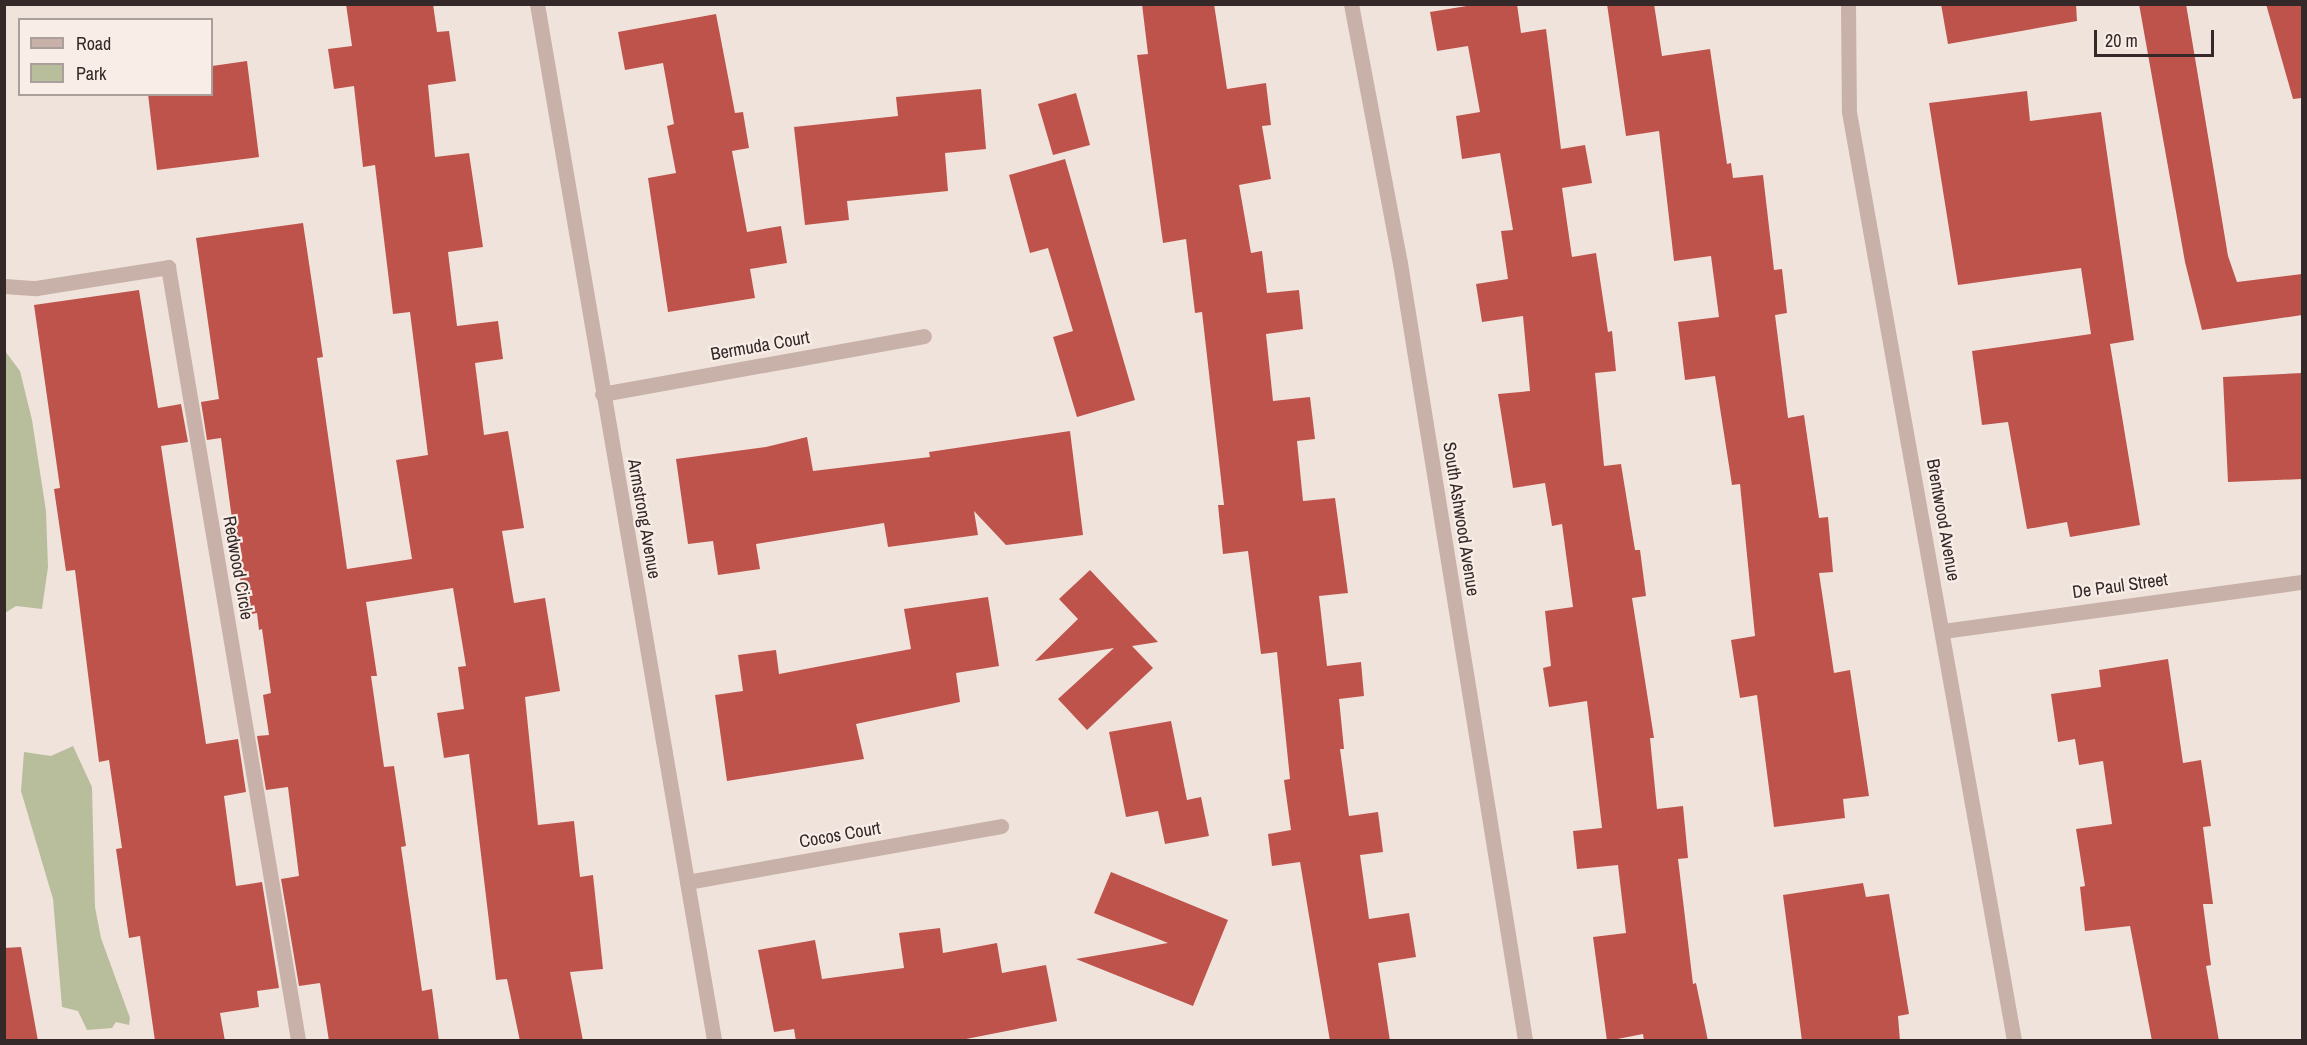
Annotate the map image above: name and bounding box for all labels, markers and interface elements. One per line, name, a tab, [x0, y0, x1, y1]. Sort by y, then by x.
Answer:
legend	[18, 18, 213, 96]
scale bar	[2097, 18, 2217, 56]
text: 20 m	[2105, 28, 2138, 53]
text: Road	[76, 31, 111, 56]
text: Park	[76, 61, 106, 86]
street label: Bermuda Court	[709, 327, 811, 365]
street label: South Ashwood Avenue	[1438, 440, 1484, 598]
street label: Armstrong Avenue	[623, 457, 665, 581]
street label: Brentwood Avenue	[1922, 457, 1964, 583]
street label: Redwood Circle	[218, 514, 258, 622]
street label: De Paul Street	[2071, 569, 2169, 603]
street label: Cocos Court	[798, 817, 882, 853]

